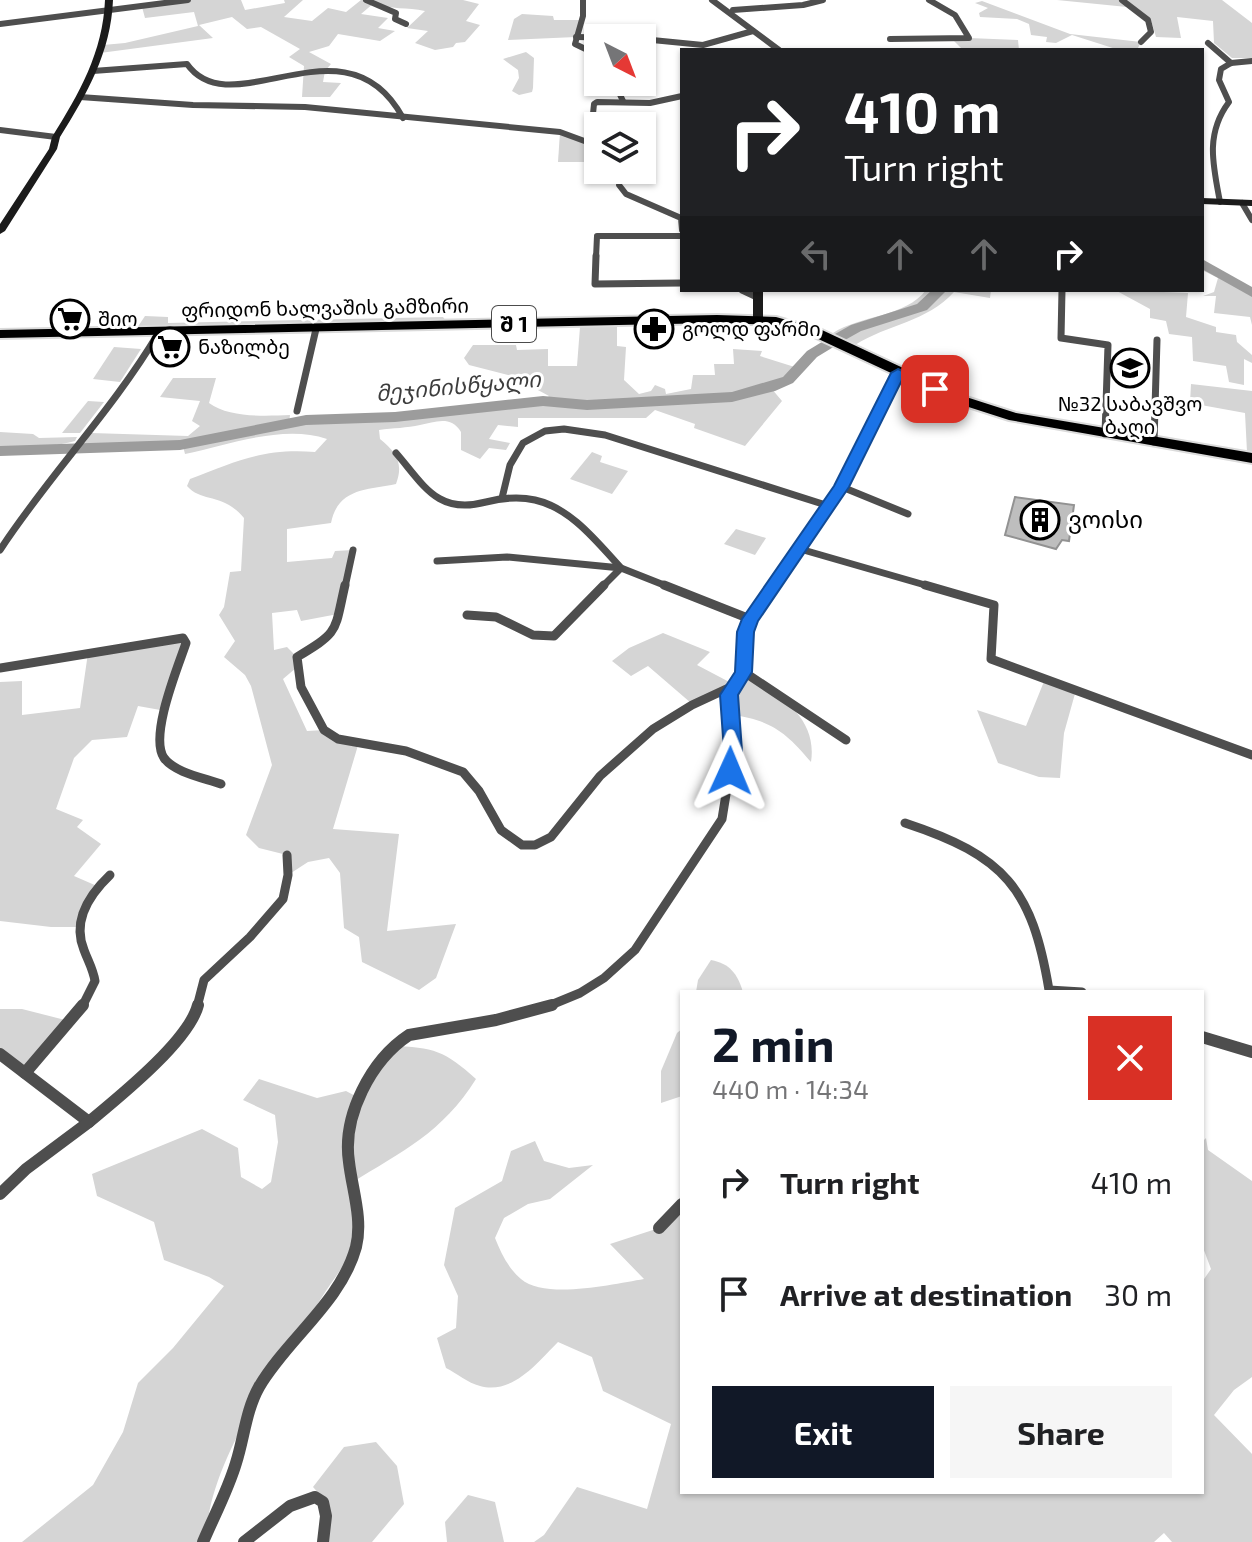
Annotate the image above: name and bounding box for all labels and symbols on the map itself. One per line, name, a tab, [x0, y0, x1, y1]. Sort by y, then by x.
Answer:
north arrow	[584, 24, 656, 96]
street label: ფრიდონ ხალვაშის გამზირი	[181, 292, 469, 324]
supermarket icon: შიო	[49, 298, 91, 340]
place label: შიო	[98, 306, 138, 330]
road number: შ 1	[492, 306, 536, 342]
pharmacy icon: გოლდ ფარმი	[633, 308, 675, 350]
place label: გოლდ ფარმი	[682, 316, 821, 342]
supermarket icon: ნაზილბე	[149, 326, 191, 368]
place label: ნაზილბე	[198, 334, 290, 360]
school or university icon: №32 საბავშვო ბაღი	[1109, 347, 1151, 389]
pin	[901, 355, 969, 423]
water label: მეჯინისწყალი	[374, 365, 543, 407]
place label: №32 საბავშვო ბაღი	[1058, 391, 1202, 440]
building icon: ვოისი	[1019, 499, 1061, 541]
place label: ვოისი	[1068, 504, 1143, 534]
position arrow	[688, 729, 772, 813]

